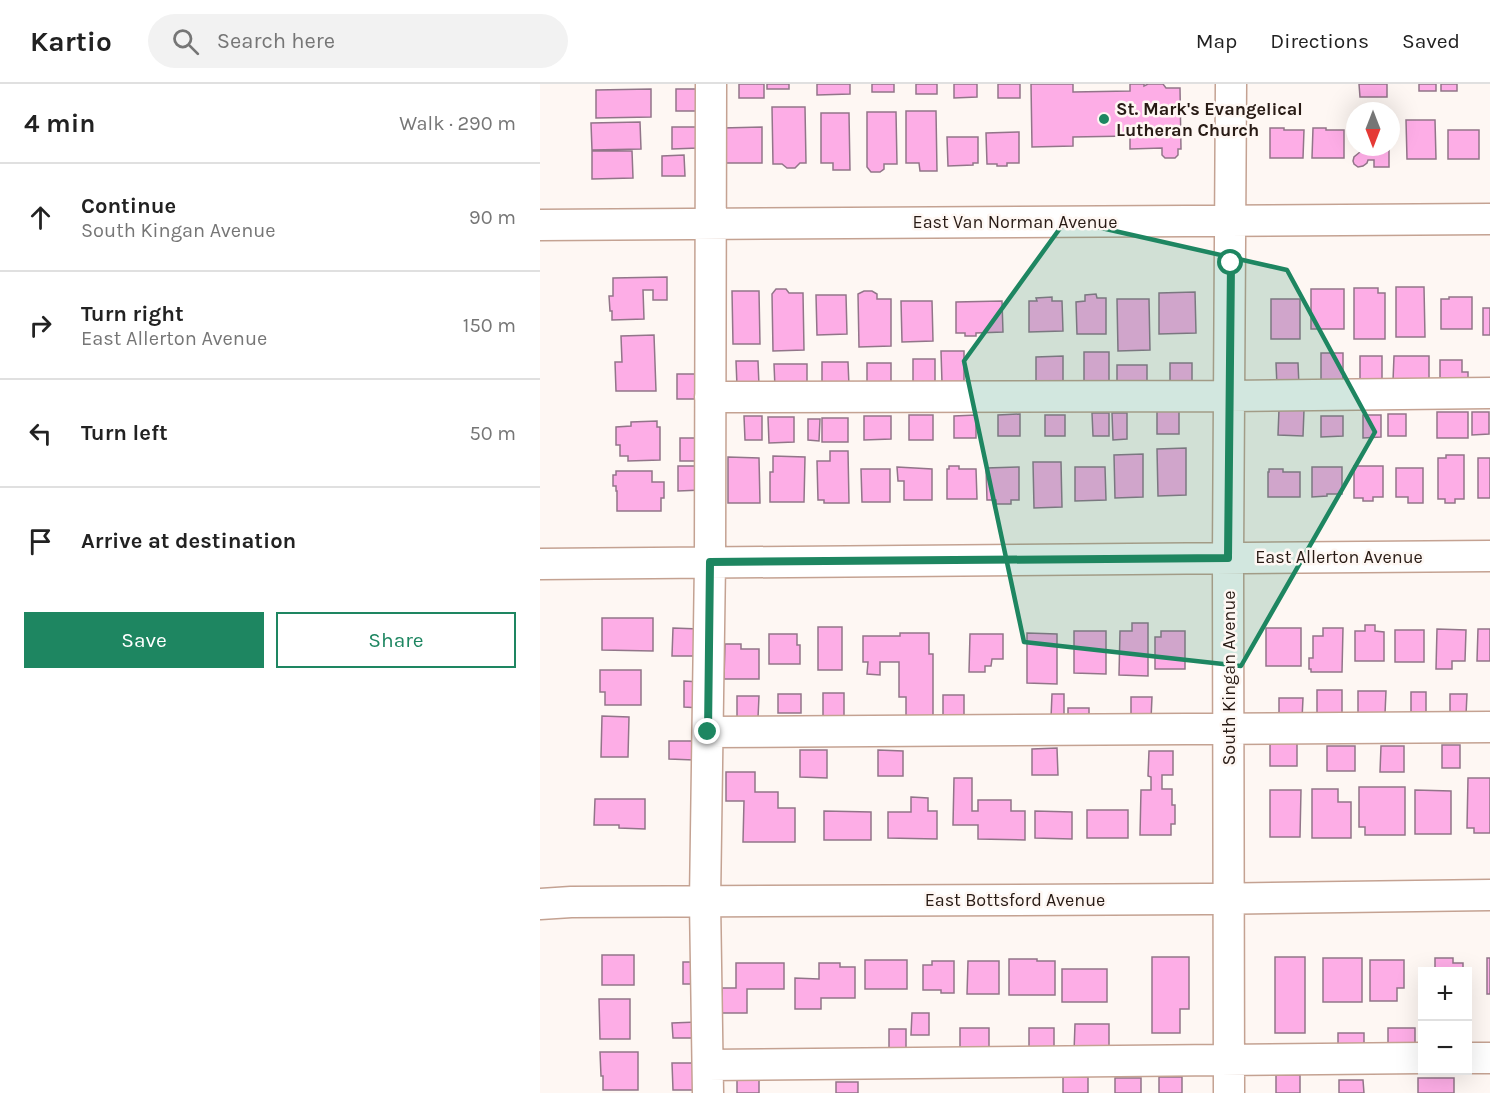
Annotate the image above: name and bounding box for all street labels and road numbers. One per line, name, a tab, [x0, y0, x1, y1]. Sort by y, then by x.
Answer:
street label: East Van Norman Avenue	[913, 211, 1117, 233]
street label: East Allerton Avenue	[1255, 546, 1423, 568]
street label: South Kingan Avenue	[1218, 590, 1240, 766]
street label: East Bottsford Avenue	[925, 889, 1105, 911]

